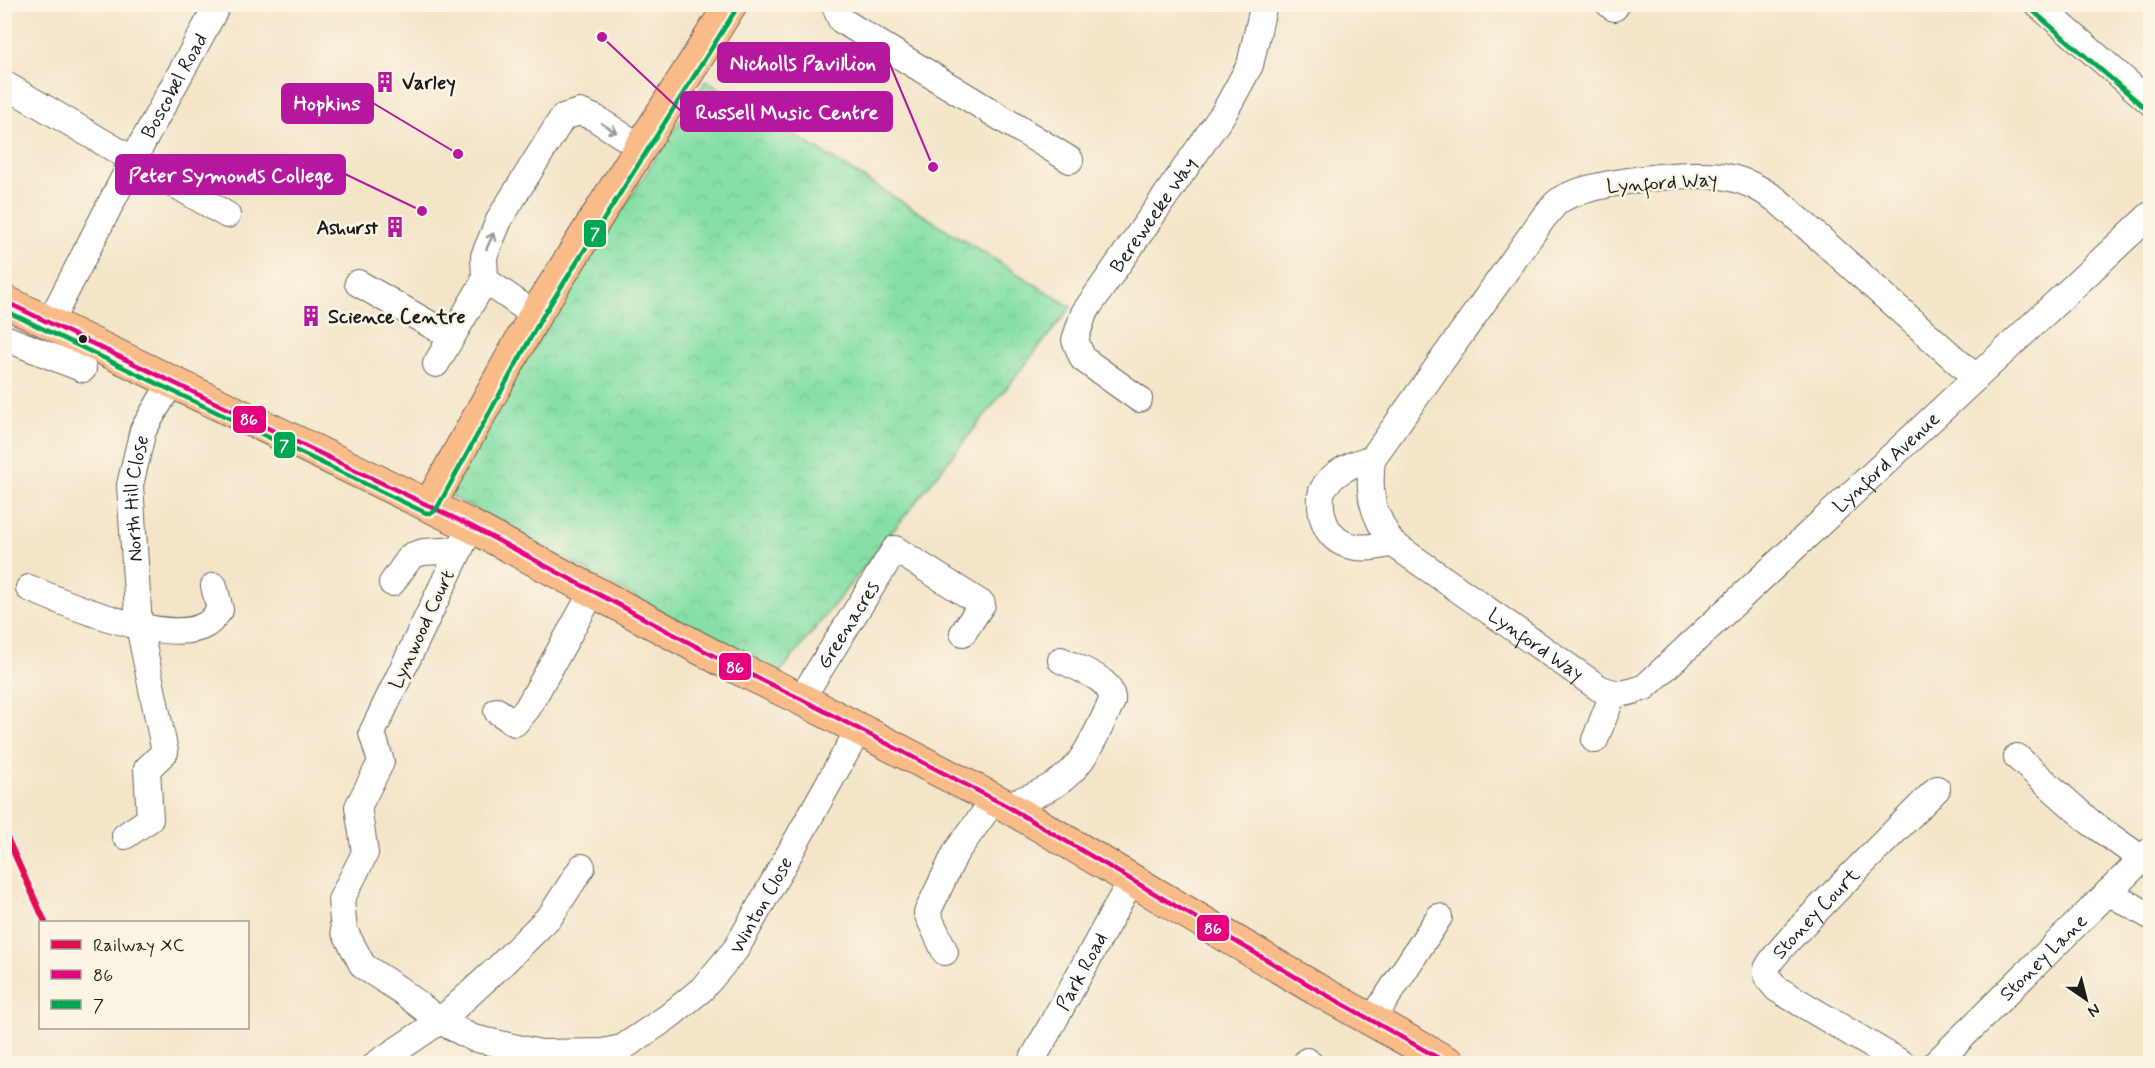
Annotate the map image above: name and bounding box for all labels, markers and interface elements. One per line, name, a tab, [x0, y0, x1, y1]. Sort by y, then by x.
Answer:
street label: Boscobel Road	[135, 29, 215, 143]
callout: Nicholls Pavillion	[718, 43, 889, 82]
text: Nicholls Pavillion	[730, 50, 876, 78]
building icon: Varley	[373, 70, 397, 94]
place label: Varley	[402, 70, 456, 97]
callout: Hopkins	[282, 84, 373, 123]
text: Hopkins	[293, 90, 361, 118]
callout: Russell Music Centre	[681, 92, 892, 131]
text: Russell Music Centre	[696, 99, 879, 127]
one-way arrow	[600, 122, 617, 134]
street label: Bereweeke Way	[1104, 152, 1204, 279]
callout: Peter Symonds College	[116, 155, 345, 194]
text: Peter Symonds College	[129, 162, 334, 190]
street label: Lynford Way	[1606, 166, 1719, 203]
place label: Ashurst	[317, 215, 378, 242]
building icon: Ashurst	[383, 215, 407, 239]
line badge: 7	[583, 219, 607, 248]
text: 7	[590, 224, 600, 245]
one-way arrow	[485, 232, 496, 251]
building icon: Science Centre	[299, 304, 323, 328]
place label: Science Centre	[328, 304, 466, 331]
unlabelled marker	[77, 333, 89, 345]
line badge: 86	[232, 405, 267, 434]
street label: Lynford Avenue	[1828, 406, 1946, 520]
text: 86	[240, 410, 258, 431]
line badge: 7	[273, 431, 296, 459]
street label: North Hill Close	[118, 432, 156, 563]
text: 7	[279, 436, 289, 457]
street label: Lynwood Court	[383, 566, 462, 694]
street label: Greenacres	[811, 576, 887, 674]
street label: Lynford Way	[1482, 602, 1589, 688]
line badge: 86	[718, 652, 752, 681]
text: 86	[726, 658, 744, 679]
street label: Winton Close	[724, 852, 800, 959]
street label: Stoney Court	[1766, 862, 1866, 965]
street label: Stoney Lane	[1994, 908, 2094, 1008]
line badge: 86	[1196, 914, 1230, 942]
text: 86	[1204, 919, 1222, 940]
legend	[39, 921, 249, 1029]
street label: Park Road	[1050, 928, 1115, 1016]
text: Railway XC	[93, 934, 185, 958]
text: 86	[93, 964, 113, 988]
north arrow	[2056, 969, 2116, 1029]
text: 7	[93, 994, 104, 1018]
text: N	[2083, 998, 2104, 1022]

